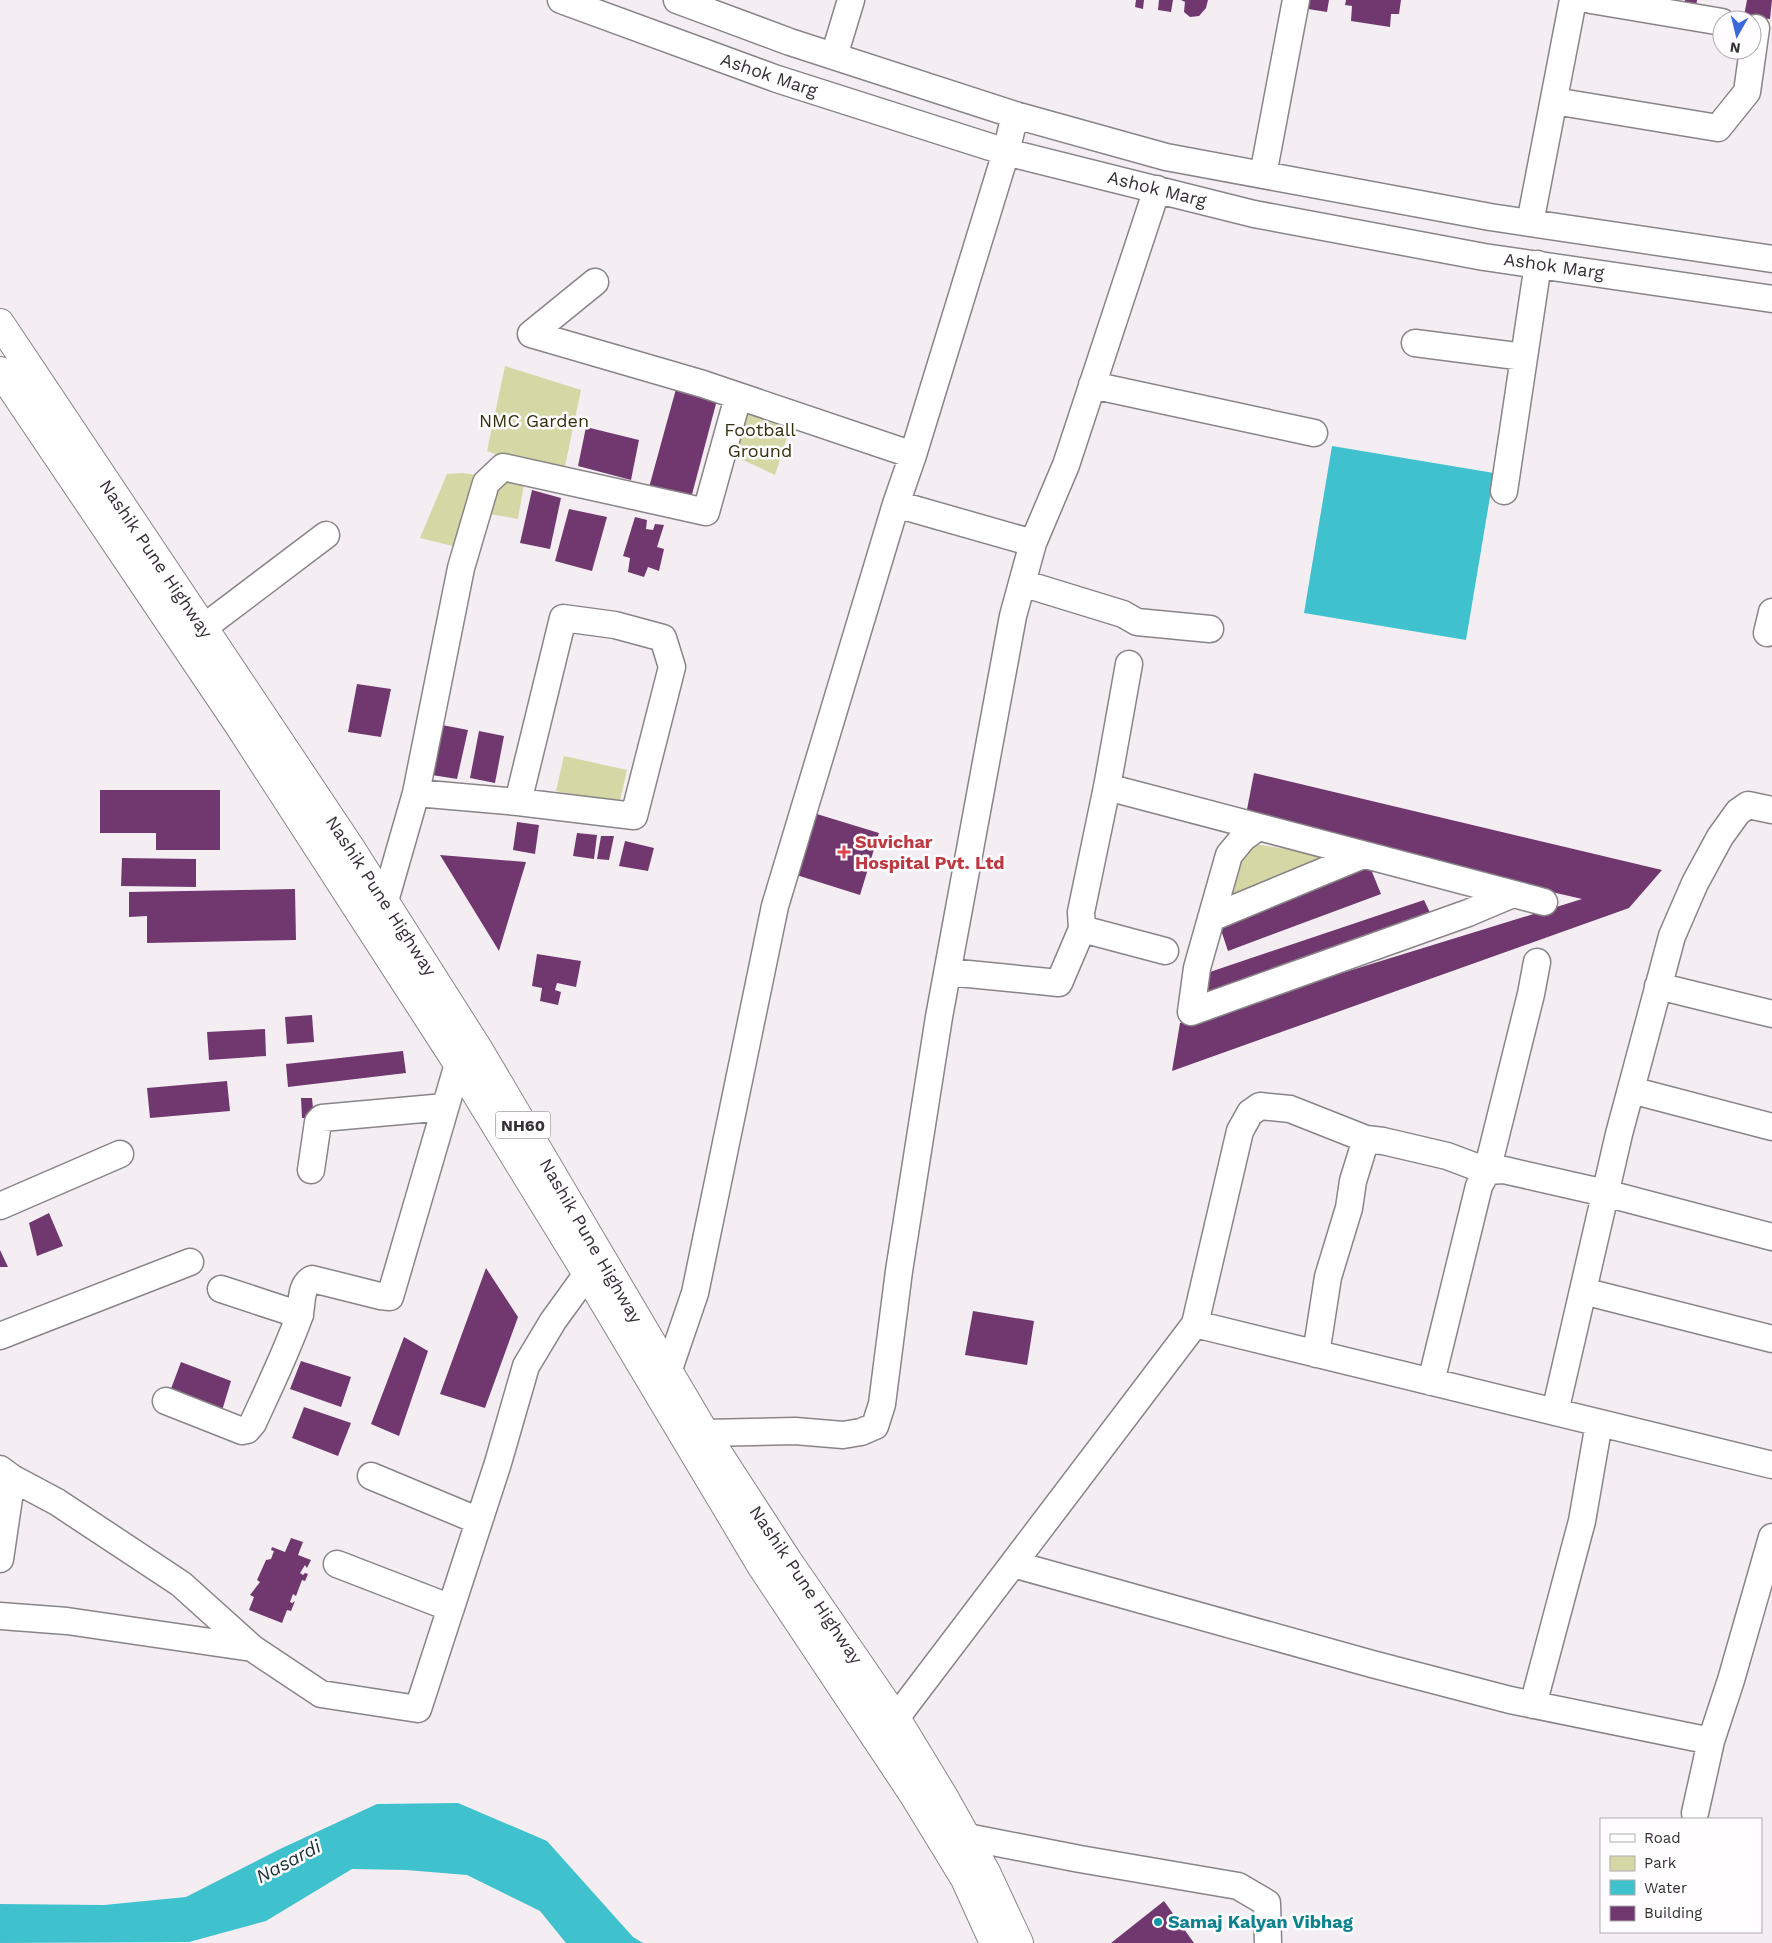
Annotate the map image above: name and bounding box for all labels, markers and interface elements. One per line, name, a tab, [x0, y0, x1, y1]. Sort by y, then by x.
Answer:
north arrow	[1712, 10, 1762, 60]
text: N	[1729, 39, 1741, 57]
street label: Ashok Marg	[718, 48, 821, 101]
street label: Ashok Marg	[1106, 166, 1209, 211]
street label: Ashok Marg	[1503, 248, 1606, 283]
park label: NMC Garden	[479, 410, 589, 431]
park label: Football Ground	[724, 419, 796, 461]
street label: Nashik Pune Highway	[95, 475, 218, 643]
street label: Nashik Pune Highway	[322, 812, 441, 980]
place label: Suvichar Hospital Pvt. Ltd	[855, 831, 1005, 873]
marker: Suvichar Hospital Pvt. Ltd	[837, 845, 851, 859]
road number: NH60	[496, 1112, 550, 1138]
street label: Nashik Pune Highway	[536, 1155, 648, 1327]
street label: Nashik Pune Highway	[745, 1501, 868, 1669]
legend	[1600, 1818, 1762, 1933]
text: Road	[1644, 1829, 1681, 1847]
water label: Nasardi	[252, 1834, 326, 1888]
text: Park	[1644, 1854, 1677, 1872]
text: Water	[1644, 1879, 1687, 1897]
text: Building	[1644, 1904, 1702, 1922]
place label: Samaj Kalyan Vibhag	[1168, 1911, 1354, 1932]
marker: Samaj Kalyan Vibhag	[1152, 1916, 1164, 1928]

